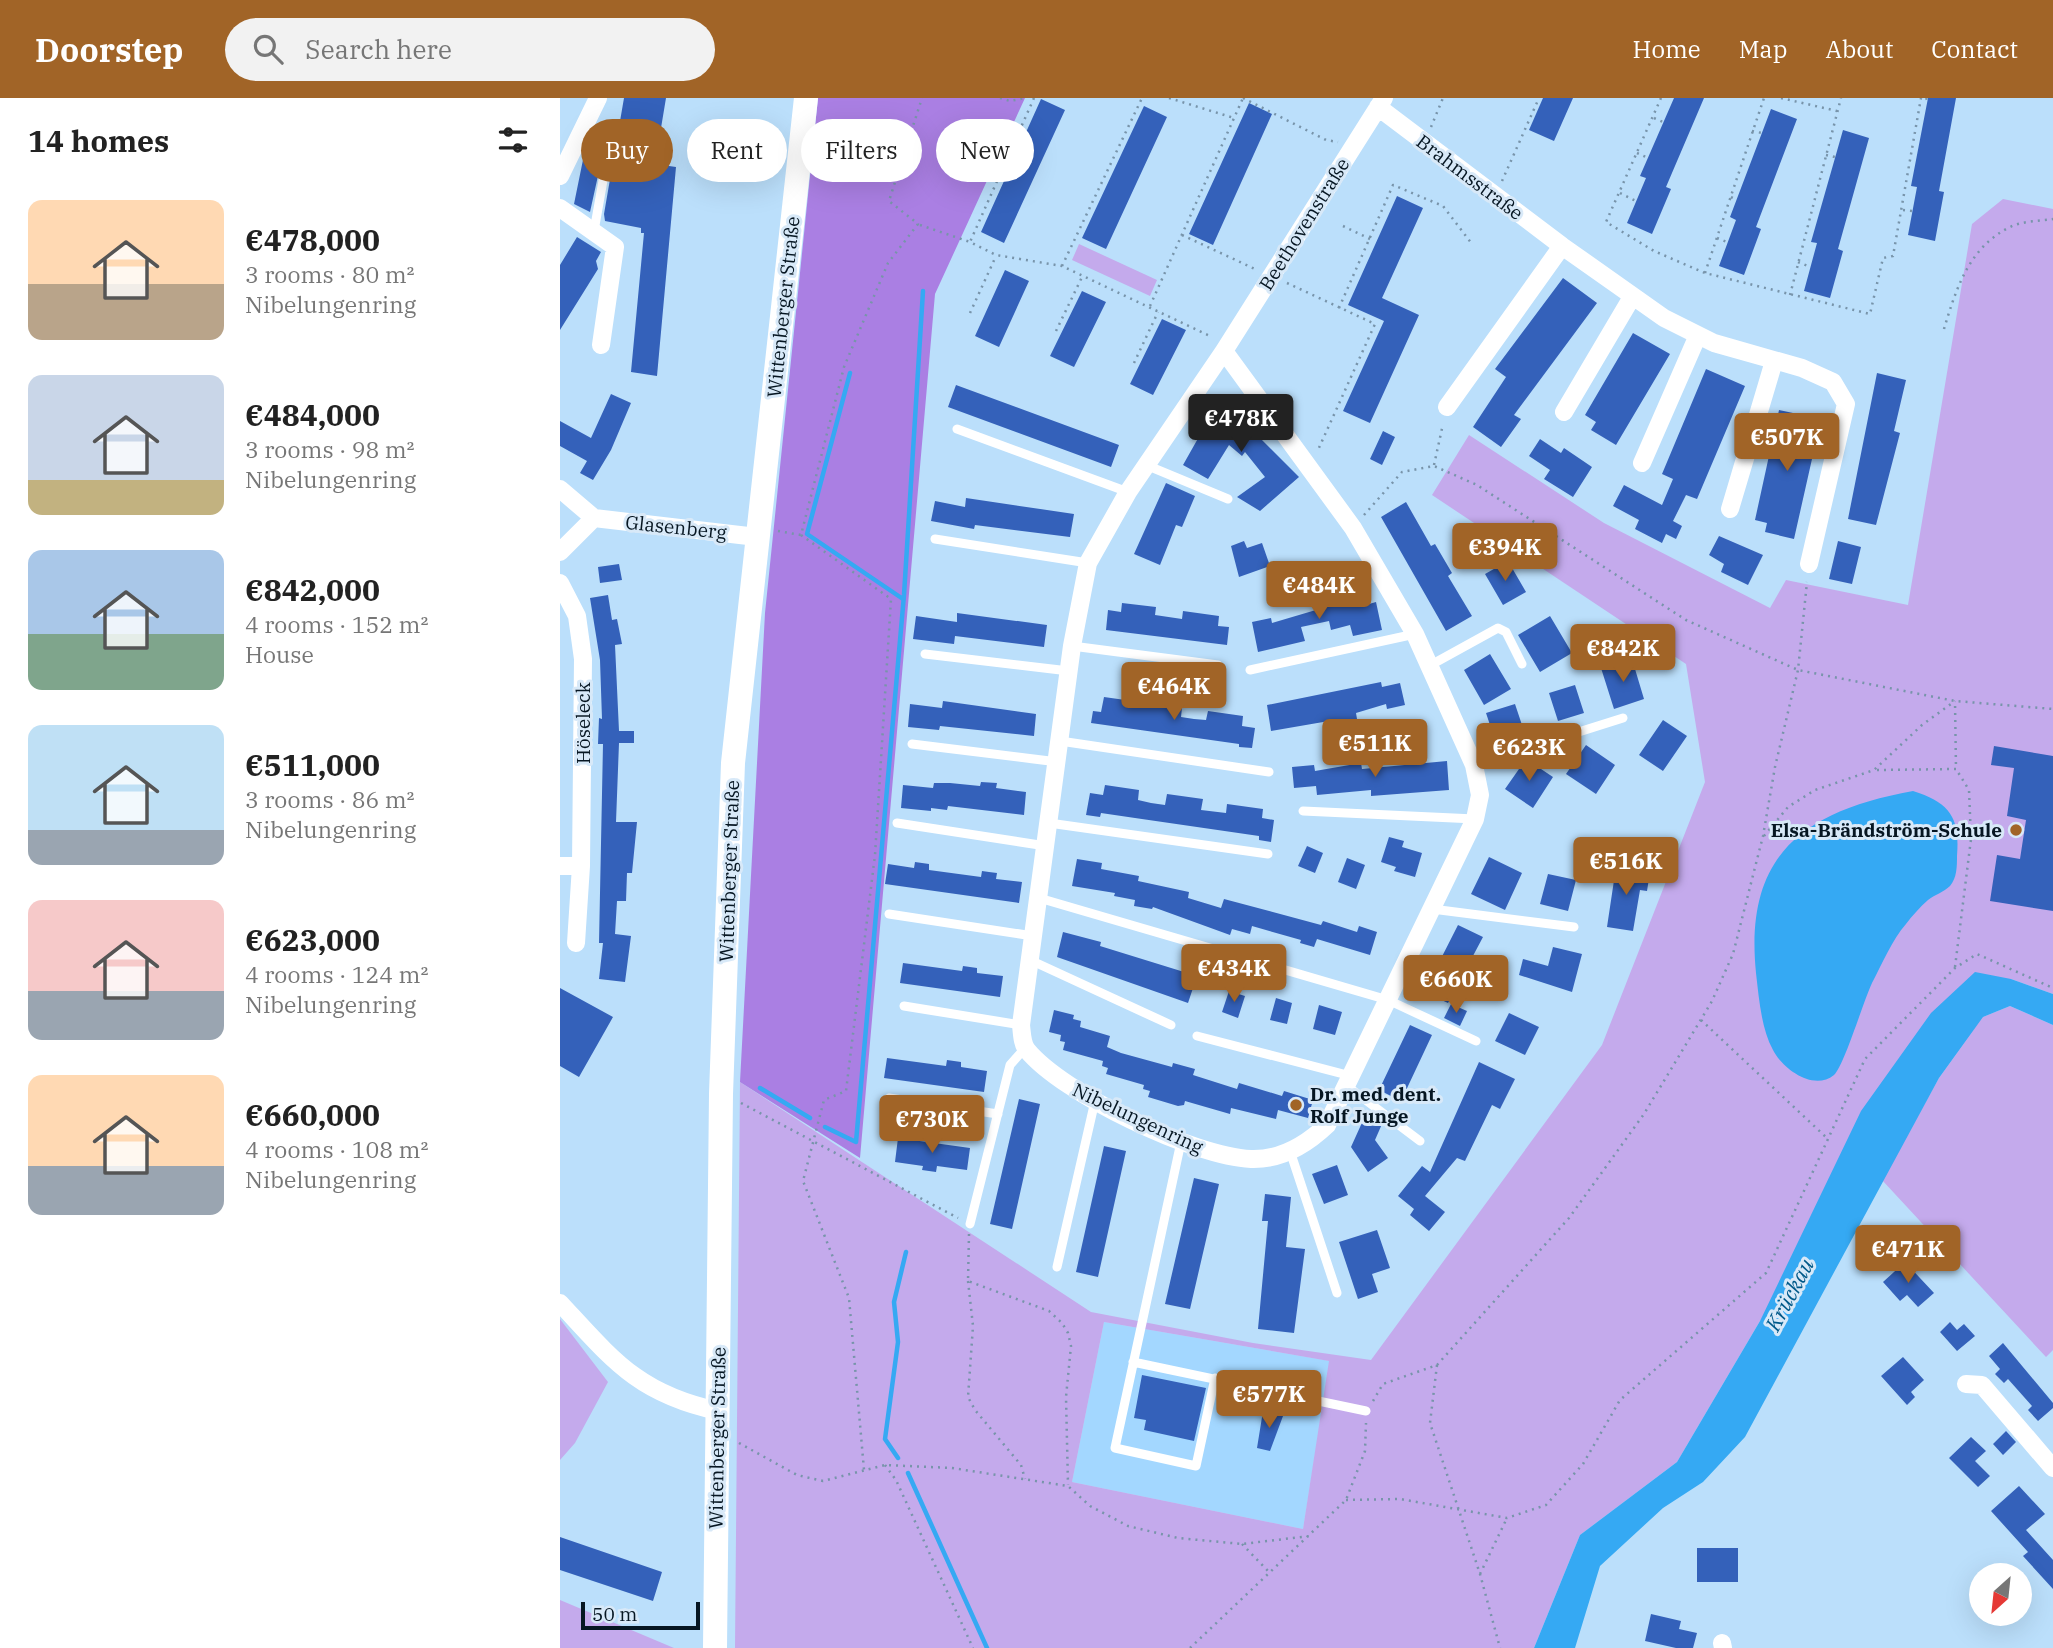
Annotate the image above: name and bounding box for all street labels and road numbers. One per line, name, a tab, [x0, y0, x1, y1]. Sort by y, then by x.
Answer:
street label: Brahmsstraße	[1412, 129, 1528, 225]
street label: Beethovenstraße	[1254, 153, 1354, 295]
street label: Wittenberger Straße	[762, 215, 804, 399]
street label: Glasenberg	[624, 510, 729, 544]
street label: Höseleck	[571, 682, 595, 764]
street label: Wittenberger Straße	[714, 780, 744, 962]
street label: Nibelungenring	[1069, 1077, 1208, 1159]
street label: Wittenberger Straße	[703, 1347, 731, 1529]

